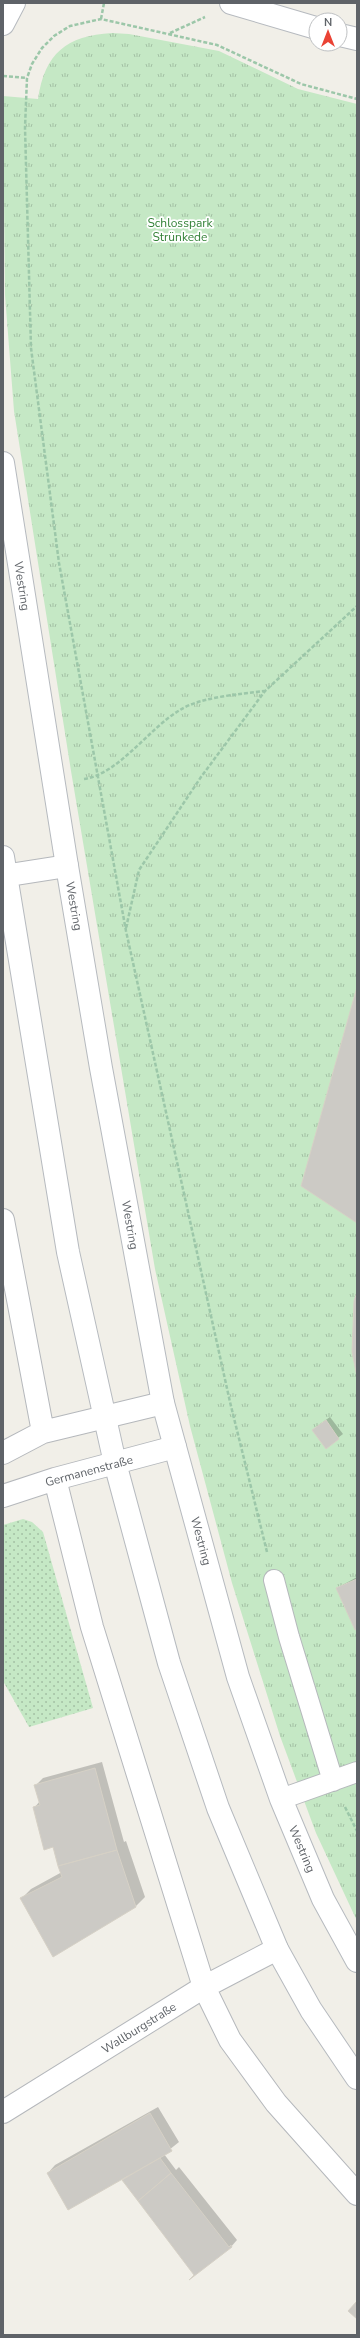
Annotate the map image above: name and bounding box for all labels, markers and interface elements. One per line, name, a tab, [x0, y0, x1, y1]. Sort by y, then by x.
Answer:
north arrow	[308, 12, 348, 52]
text: N	[324, 15, 332, 30]
park label: Schlosspark Strünkede	[147, 215, 214, 245]
street label: Westring	[10, 560, 34, 612]
street label: Westring	[62, 880, 86, 932]
street label: Westring	[118, 1199, 142, 1251]
street label: Germanenstraße	[43, 1452, 135, 1490]
street label: Westring	[187, 1515, 215, 1567]
street label: Westring	[285, 1823, 319, 1875]
street label: Wallburgstraße	[99, 1999, 179, 2057]

